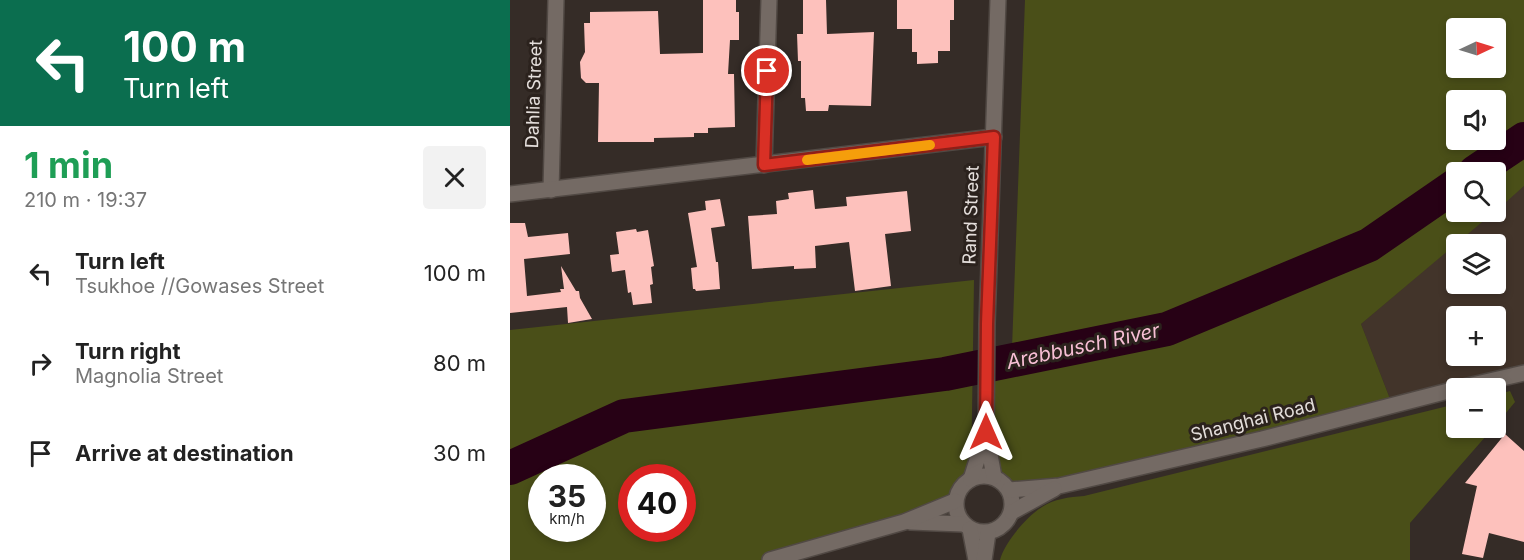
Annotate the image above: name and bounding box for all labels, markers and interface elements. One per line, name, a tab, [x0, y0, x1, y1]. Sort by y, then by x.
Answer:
north arrow	[1446, 18, 1506, 78]
map controls	[1446, 18, 1506, 438]
text: 100 m	[123, 21, 246, 72]
icon: left	[24, 24, 102, 102]
street label: Dahlia Street	[521, 39, 546, 149]
pin	[741, 45, 792, 96]
icon: arrive	[750, 54, 783, 87]
text: Turn left	[123, 72, 229, 105]
button: sound	[1446, 90, 1506, 150]
text: 1 min	[24, 143, 113, 187]
button: close	[423, 146, 486, 209]
button: search	[1446, 162, 1506, 222]
street label: Rand Street	[958, 165, 983, 265]
text: 210 m · 19:37	[24, 188, 147, 212]
button: layers	[1446, 234, 1506, 294]
text: Turn left	[75, 248, 165, 274]
icon: left	[24, 257, 57, 290]
text: 100 m	[424, 260, 486, 286]
text: Tsukhoe //Gowases Street	[75, 274, 324, 298]
button: +	[1446, 306, 1506, 366]
water label: Arebbusch River	[1003, 318, 1162, 374]
text: Turn right	[75, 338, 181, 364]
icon: right	[24, 347, 57, 380]
text: 80 m	[433, 350, 486, 376]
text: Magnolia Street	[75, 364, 223, 388]
button: −	[1446, 378, 1506, 438]
street label: Shanghai Road	[1188, 394, 1317, 445]
position arrow	[954, 400, 1018, 464]
icon: arrive	[24, 437, 57, 470]
text: Arrive at destination	[75, 440, 294, 466]
text: 30 m	[433, 440, 486, 466]
speed limit sign: 40	[618, 464, 696, 542]
text: 35	[548, 478, 586, 514]
text: km/h	[549, 509, 585, 528]

